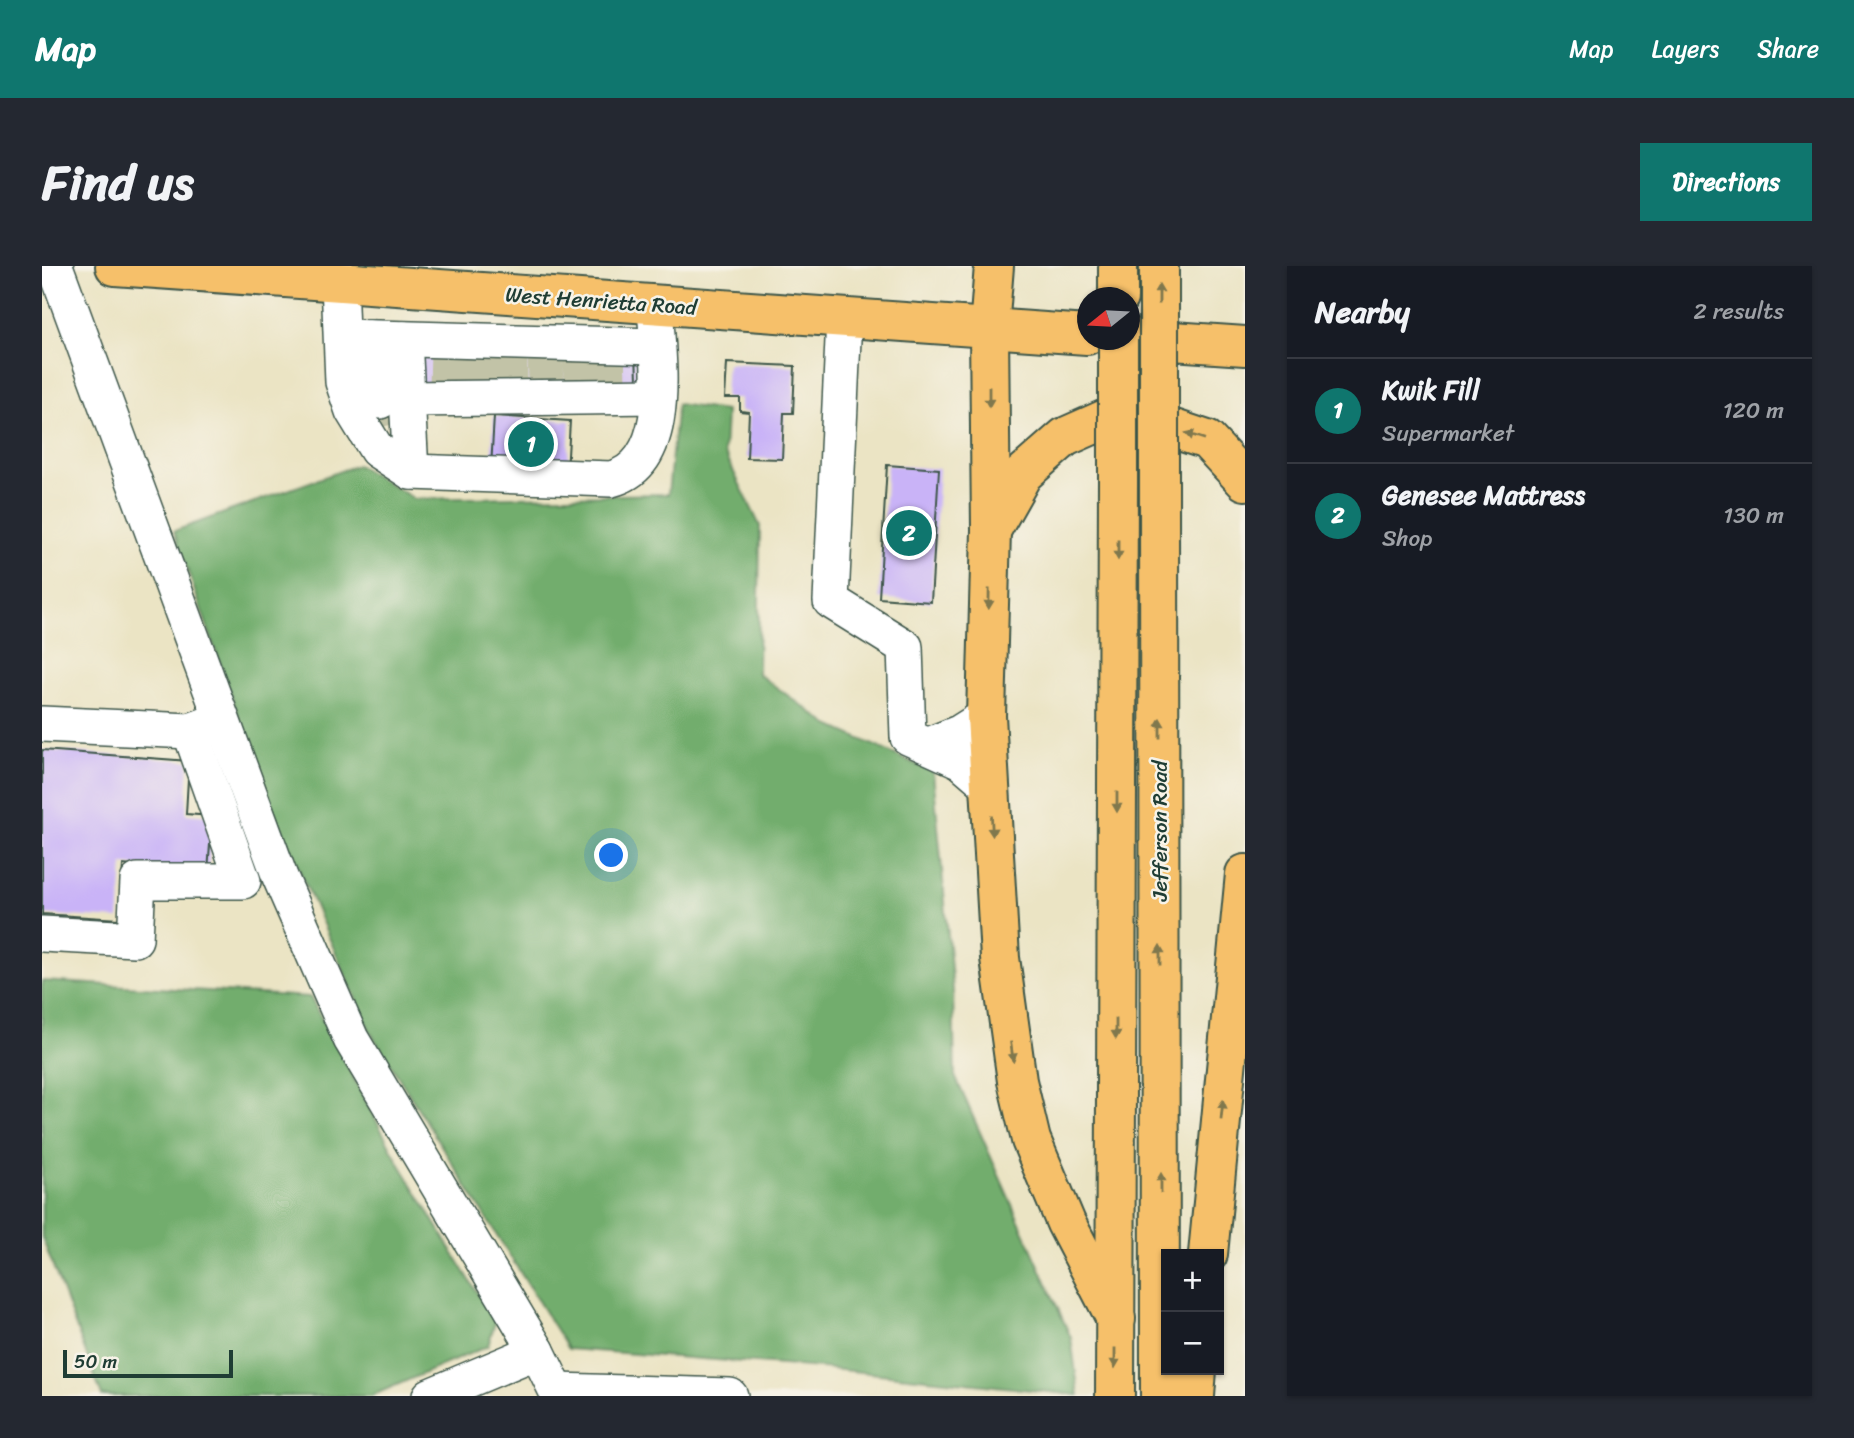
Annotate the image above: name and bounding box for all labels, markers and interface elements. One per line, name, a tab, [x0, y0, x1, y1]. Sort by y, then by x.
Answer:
text: Map	[35, 20, 96, 78]
text: Map	[1569, 28, 1614, 70]
text: Layers	[1652, 28, 1719, 70]
text: Share	[1757, 28, 1819, 70]
text: Find us	[42, 139, 194, 226]
button: Directions	[1640, 143, 1812, 221]
street label: West Henrietta Road	[504, 275, 700, 327]
one-way arrow	[1153, 283, 1165, 305]
text: Nearby	[1315, 285, 1410, 339]
north arrow	[1077, 287, 1140, 350]
text: 2 results	[1693, 291, 1784, 332]
text: Kwik Fill	[1382, 367, 1480, 413]
one-way arrow	[984, 386, 995, 408]
text: 1	[1333, 390, 1343, 431]
text: 120 m	[1723, 390, 1784, 431]
text: Supermarket	[1382, 413, 1514, 454]
pin: 1	[508, 418, 554, 470]
one-way arrow	[1185, 430, 1206, 441]
text: Genesee Mattress	[1382, 472, 1585, 518]
text: 2	[1331, 495, 1345, 536]
text: 130 m	[1723, 495, 1784, 536]
pin: 2	[886, 507, 932, 559]
text: Shop	[1382, 518, 1432, 559]
one-way arrow	[1112, 539, 1123, 561]
one-way arrow	[983, 588, 994, 610]
one-way arrow	[1154, 717, 1166, 739]
street label: Jefferson Road	[1141, 759, 1179, 902]
one-way arrow	[1111, 791, 1123, 813]
one-way arrow	[987, 815, 998, 837]
your location	[594, 838, 628, 872]
one-way arrow	[1154, 944, 1166, 966]
one-way arrow	[1110, 1019, 1122, 1041]
one-way arrow	[1007, 1041, 1018, 1063]
one-way arrow	[1217, 1099, 1228, 1121]
one-way arrow	[1155, 1172, 1167, 1194]
map controls	[1161, 1249, 1224, 1375]
button: +	[1161, 1249, 1224, 1312]
button: −	[1161, 1312, 1224, 1375]
text: 50 m	[74, 1345, 117, 1378]
scale bar	[63, 1347, 233, 1379]
one-way arrow	[1109, 1347, 1121, 1369]

